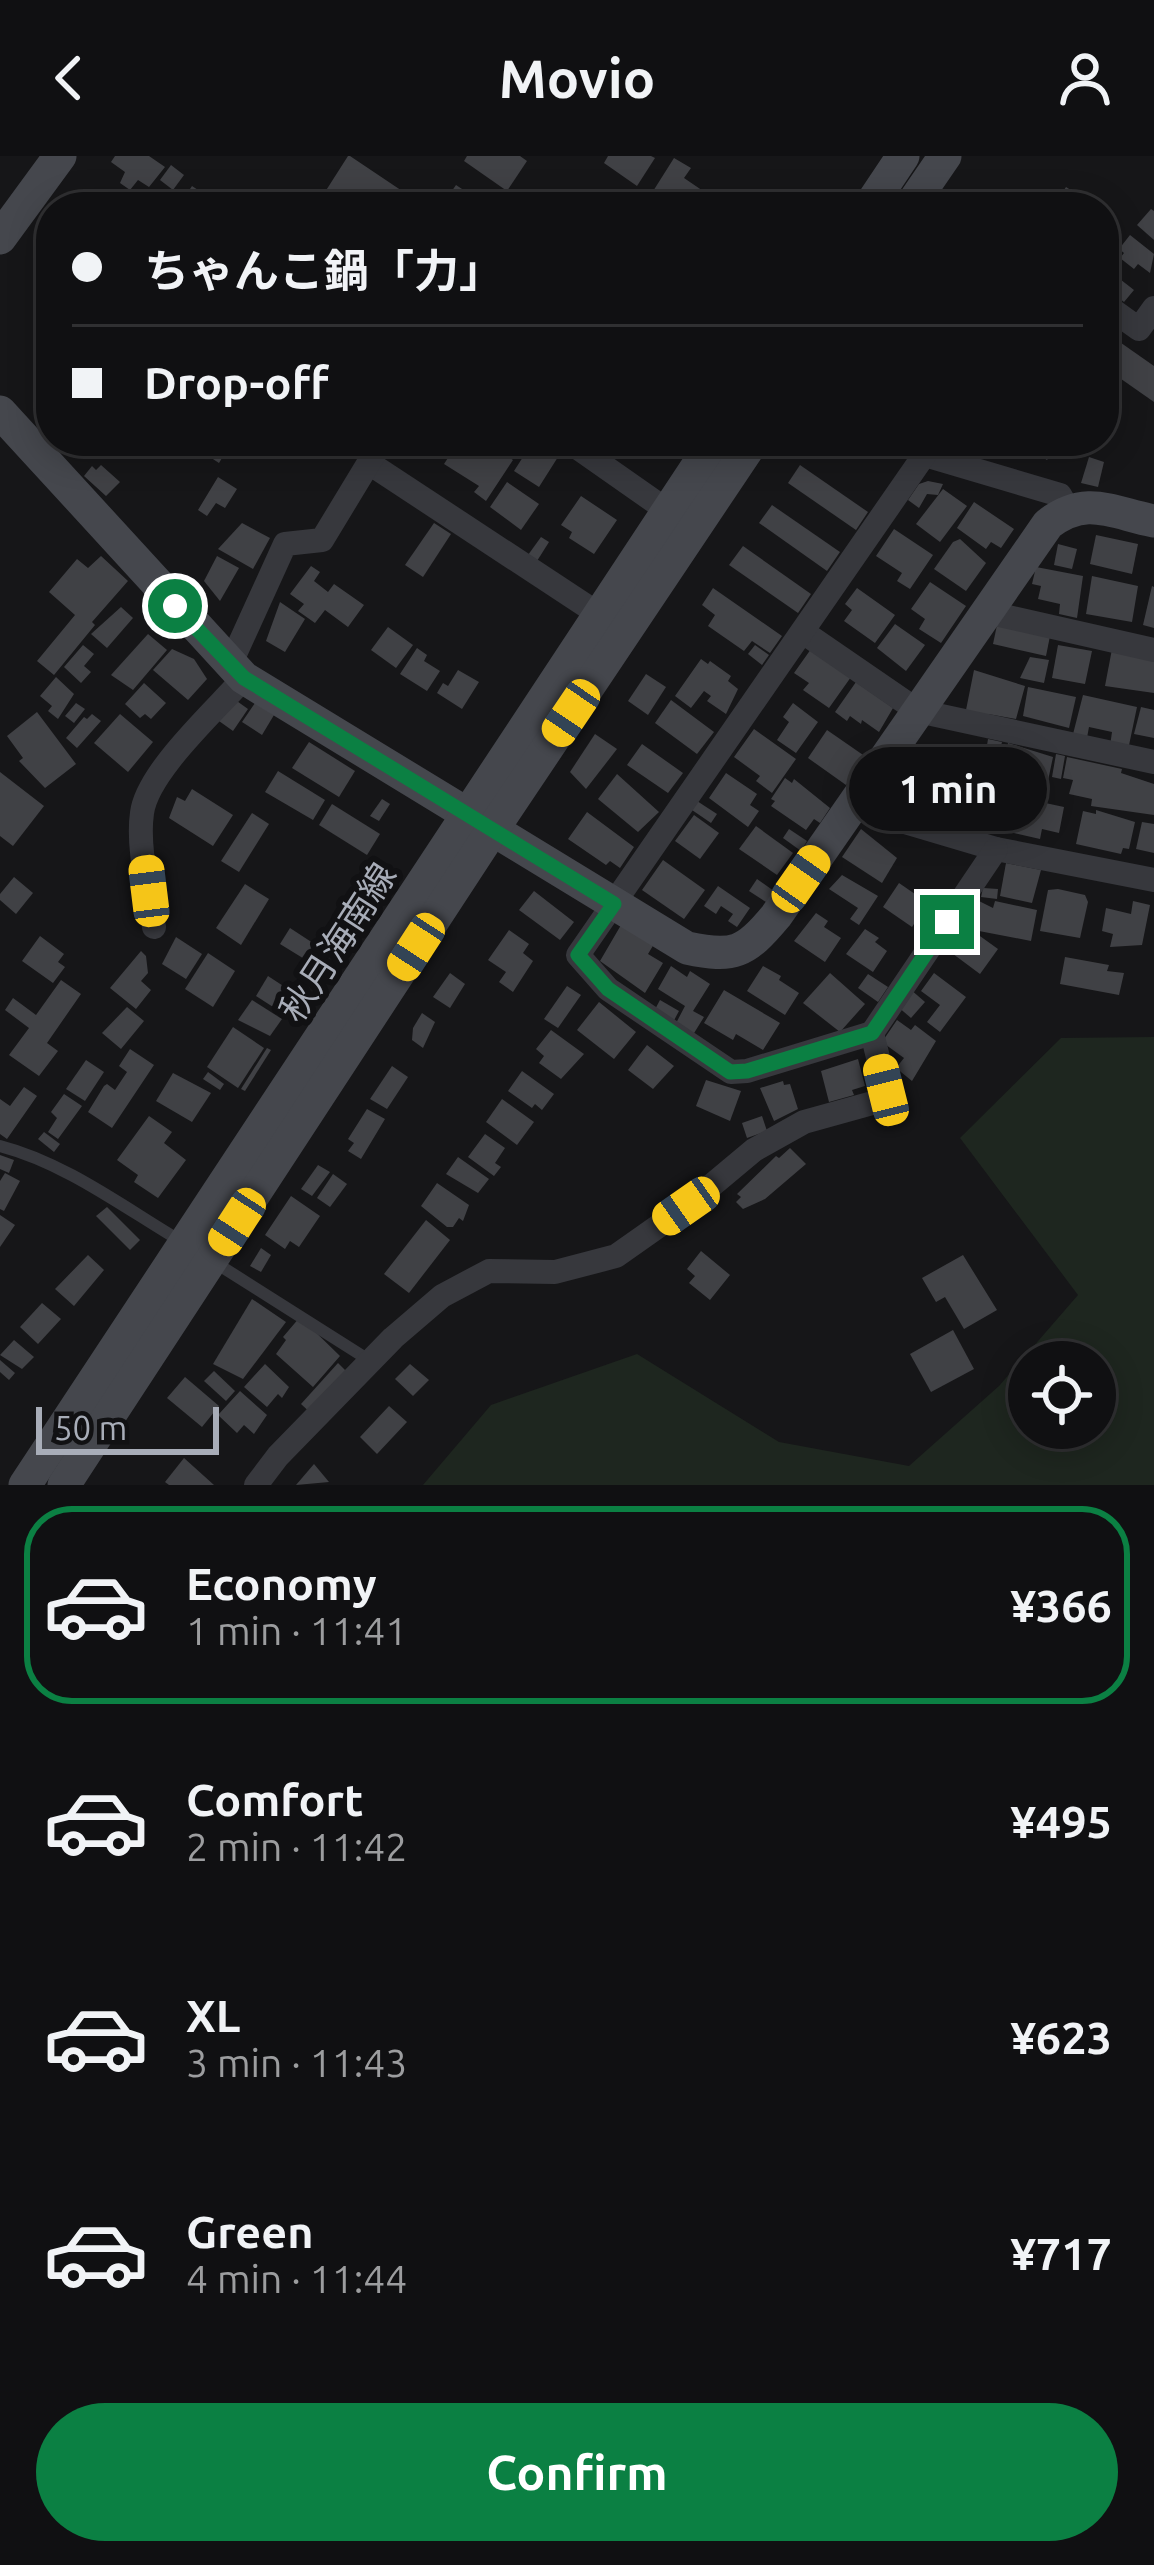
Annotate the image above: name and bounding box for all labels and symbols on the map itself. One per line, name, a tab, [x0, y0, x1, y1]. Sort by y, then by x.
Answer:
route start	[148, 579, 202, 633]
car	[536, 673, 606, 753]
callout: 1 min	[848, 748, 1046, 832]
car	[766, 839, 836, 919]
car	[127, 853, 171, 929]
street label: 秋月海南線	[271, 855, 403, 1029]
route end	[920, 895, 974, 949]
car	[381, 907, 451, 987]
car	[860, 1051, 912, 1129]
car	[646, 1171, 726, 1241]
car	[202, 1182, 272, 1262]
scale bar	[36, 1401, 219, 1454]

